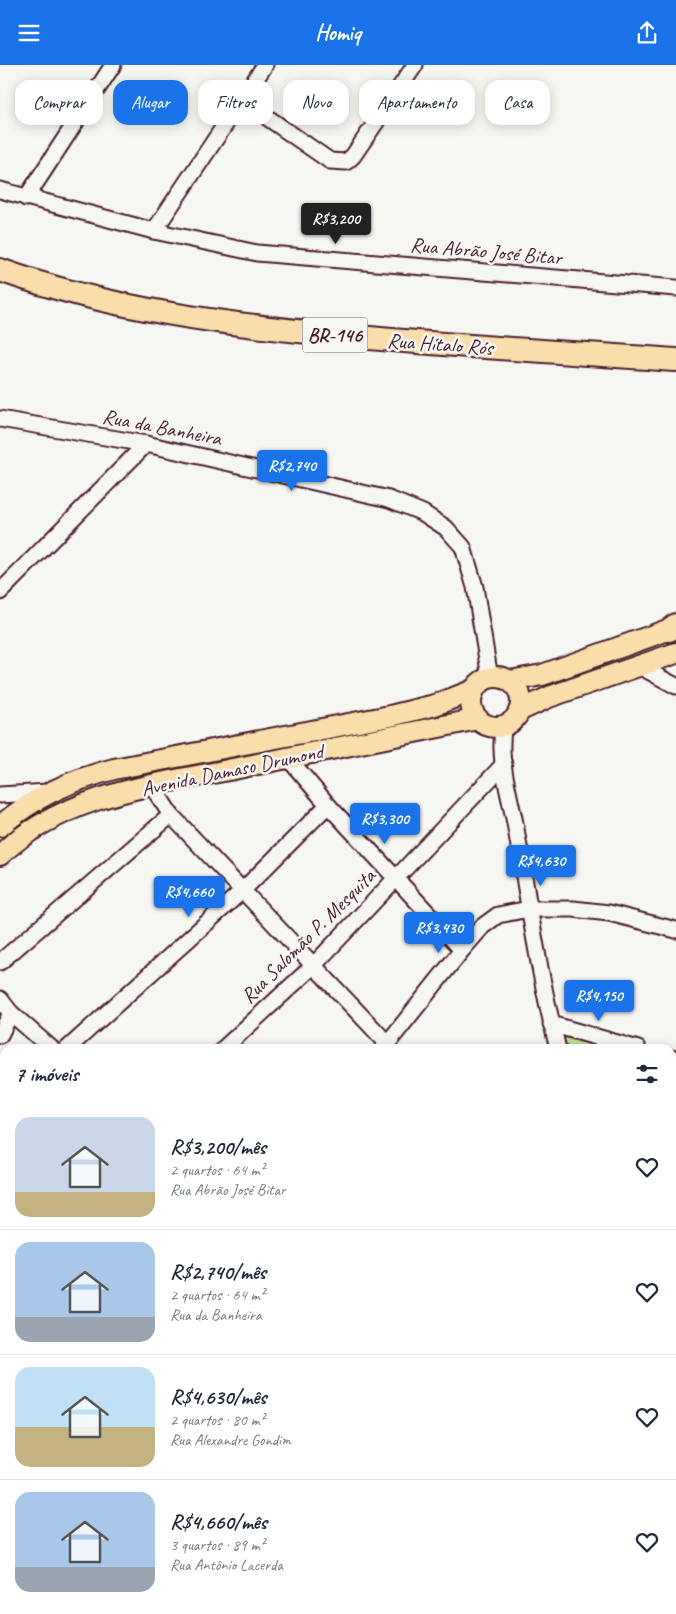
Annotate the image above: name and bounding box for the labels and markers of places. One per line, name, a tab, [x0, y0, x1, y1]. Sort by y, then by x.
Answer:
pin: R$3,200	[290, 203, 382, 245]
pin: R$2,740	[246, 449, 338, 492]
pin: R$3,300	[339, 803, 431, 845]
pin: R$4,630	[495, 845, 587, 887]
pin: R$4,660	[143, 875, 235, 918]
pin: R$3,430	[393, 911, 485, 954]
pin: R$4,150	[553, 979, 645, 1022]

